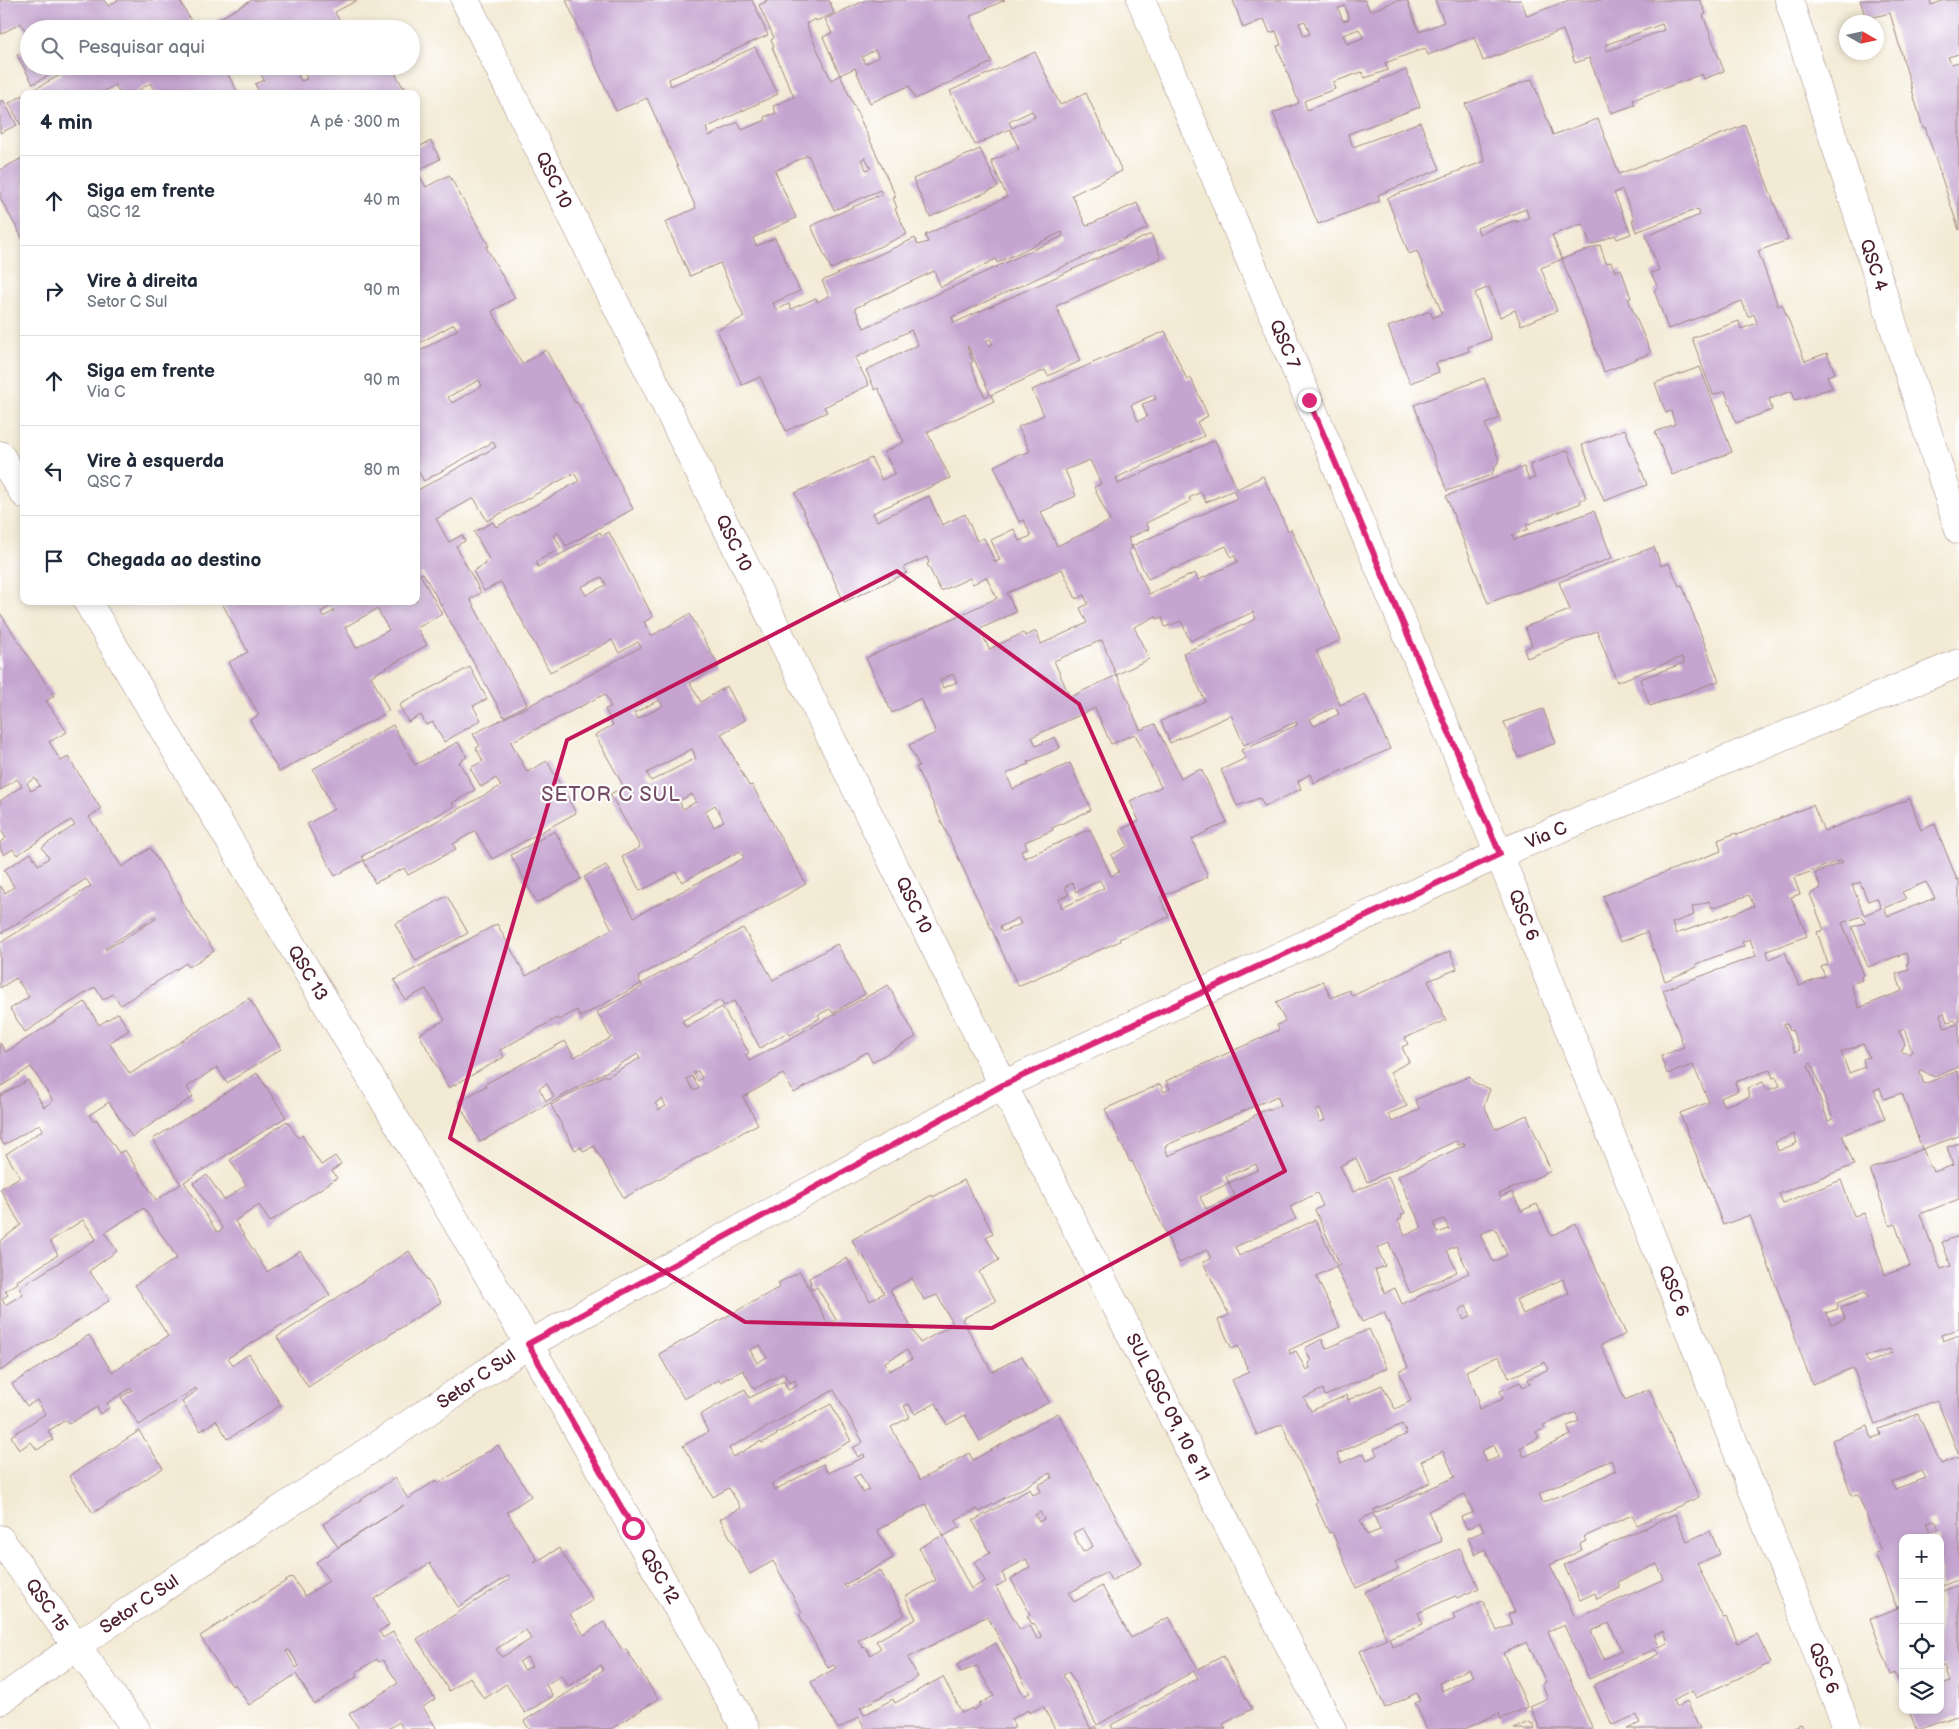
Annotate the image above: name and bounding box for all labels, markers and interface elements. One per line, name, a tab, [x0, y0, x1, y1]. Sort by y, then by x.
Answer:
north arrow	[1839, 15, 1884, 60]
search box	[20, 20, 420, 75]
icon: search	[38, 34, 66, 62]
text: Pesquisar aqui	[78, 36, 205, 59]
text: 4 min	[40, 110, 93, 135]
text: A pé · 300 m	[310, 113, 400, 132]
street label: QSC 10	[531, 149, 576, 212]
text: Siga em frente	[87, 180, 215, 203]
icon: ahead	[40, 187, 68, 215]
text: 40 m	[363, 191, 400, 210]
text: QSC 12	[87, 203, 140, 222]
street label: QSC 4	[1855, 236, 1892, 294]
text: Vire à direita	[87, 270, 198, 293]
icon: right	[40, 277, 68, 305]
text: 90 m	[364, 281, 400, 300]
text: Setor C Sul	[87, 293, 167, 312]
street label: QSC 7	[1265, 317, 1304, 372]
text: Siga em frente	[87, 360, 215, 383]
icon: ahead	[40, 367, 68, 395]
text: 90 m	[364, 371, 400, 390]
text: Via C	[87, 383, 125, 402]
route end	[1298, 389, 1321, 412]
text: Vire à esquerda	[87, 450, 224, 473]
icon: left	[40, 457, 68, 485]
text: 80 m	[364, 461, 400, 480]
text: QSC 7	[87, 473, 132, 492]
street label: QSC 10	[711, 512, 756, 575]
icon: arrive	[40, 547, 68, 575]
text: Chegada ao destino	[87, 549, 261, 572]
district label: SETOR C SUL	[541, 783, 681, 807]
street label: Via C	[1522, 817, 1570, 854]
street label: QSC 10	[891, 874, 936, 937]
street label: QSC 6	[1504, 886, 1543, 944]
street label: QSC 13	[283, 942, 332, 1005]
street label: QSC 6	[1654, 1262, 1693, 1320]
street label: SUL QSC 09, 10 e 11	[1121, 1330, 1214, 1485]
street label: Setor C Sul	[433, 1345, 520, 1413]
route start	[622, 1517, 645, 1540]
map controls	[1899, 1534, 1944, 1714]
button: +	[1899, 1534, 1944, 1579]
street label: QSC 12	[635, 1545, 684, 1608]
street label: Setor C Sul	[96, 1570, 183, 1638]
street label: QSC 15	[21, 1575, 72, 1636]
button: −	[1899, 1579, 1944, 1624]
button: locate	[1899, 1624, 1944, 1669]
street label: QSC 6	[1804, 1639, 1843, 1697]
button: layers	[1899, 1669, 1944, 1714]

